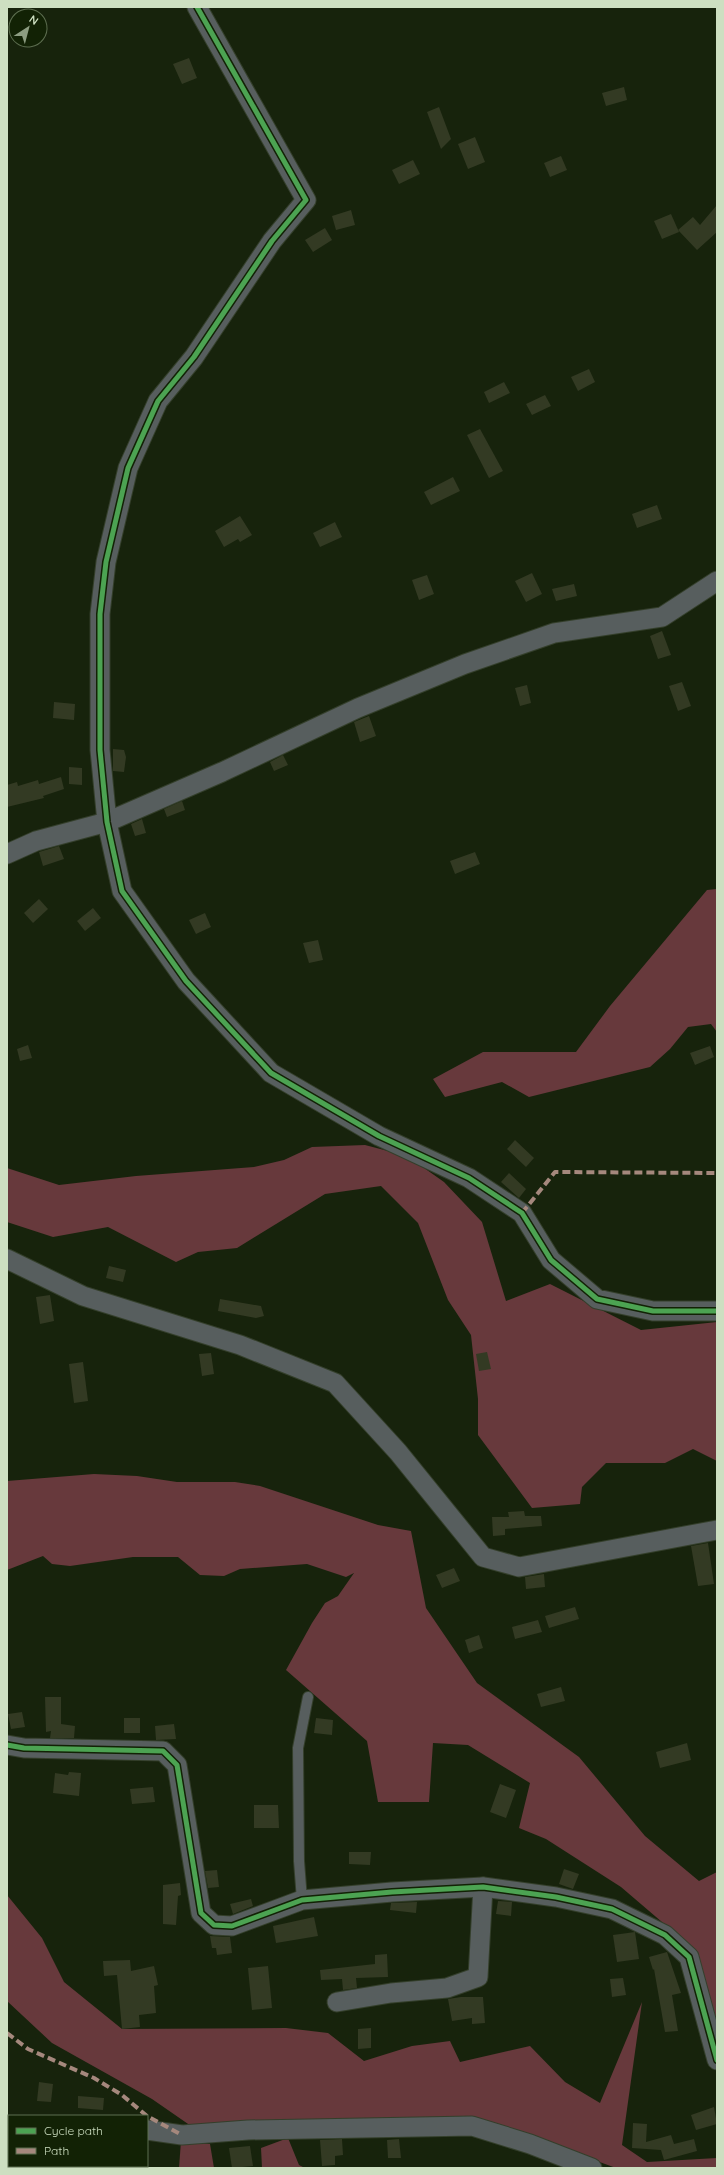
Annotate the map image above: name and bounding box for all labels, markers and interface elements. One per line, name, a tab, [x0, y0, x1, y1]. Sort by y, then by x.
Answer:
north arrow	[8, 8, 48, 48]
text: N	[26, 12, 41, 28]
legend	[8, 2115, 148, 2167]
text: Cycle path	[44, 2123, 103, 2138]
text: Path	[44, 2143, 69, 2158]

